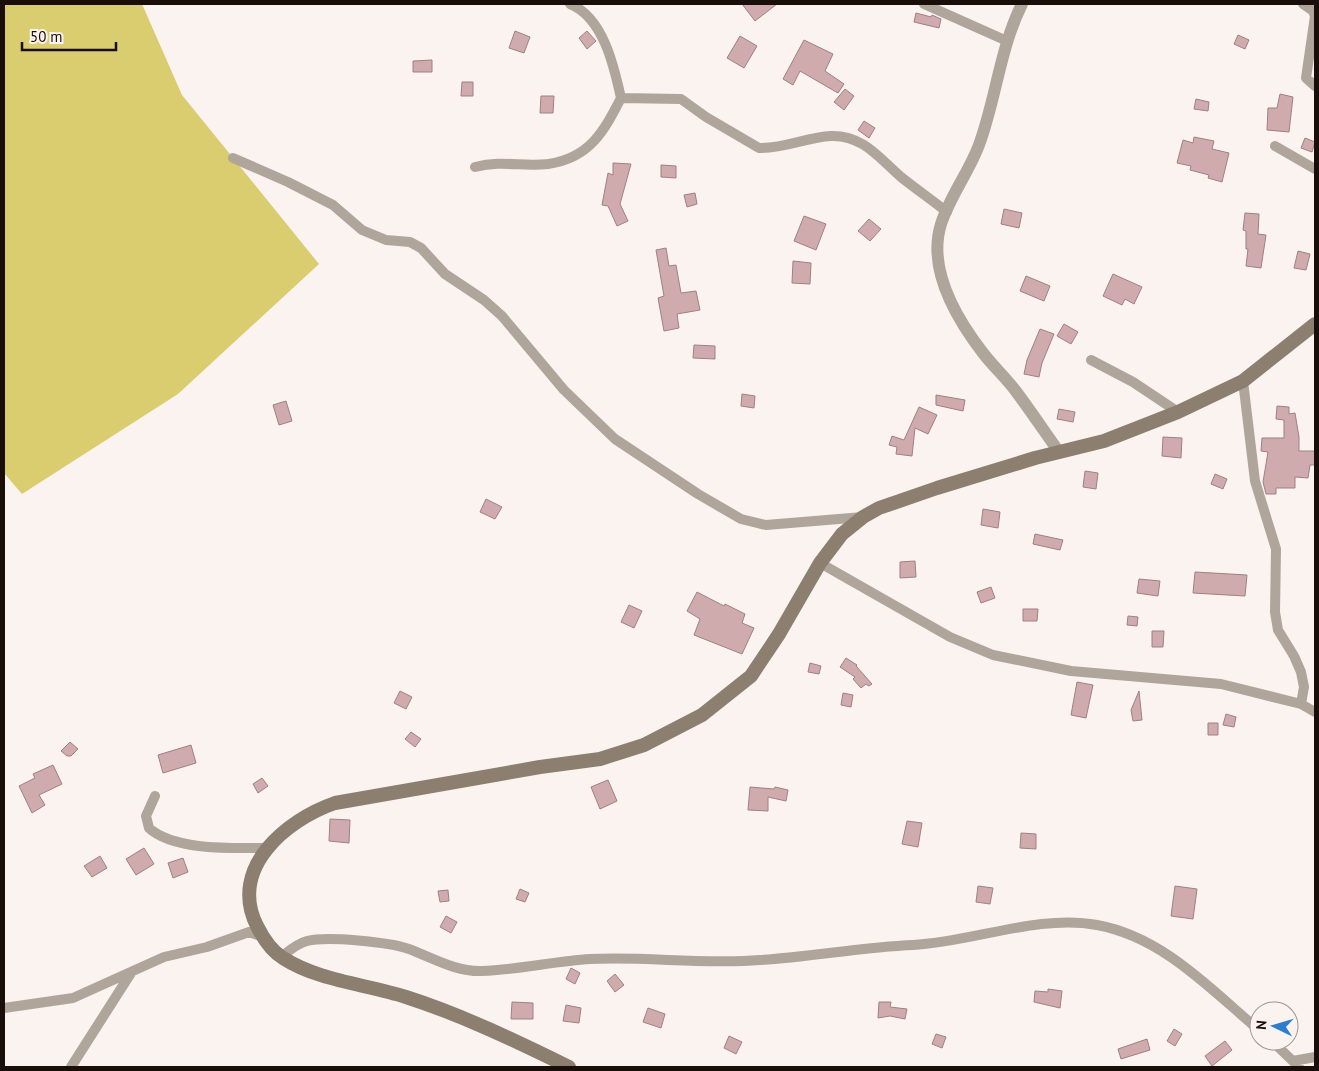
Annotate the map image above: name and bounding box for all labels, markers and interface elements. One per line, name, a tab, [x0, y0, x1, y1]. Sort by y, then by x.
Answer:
scale bar	[22, 20, 116, 52]
text: 50 m	[30, 27, 63, 46]
north arrow	[1249, 1001, 1299, 1051]
text: N	[1252, 1019, 1270, 1030]

